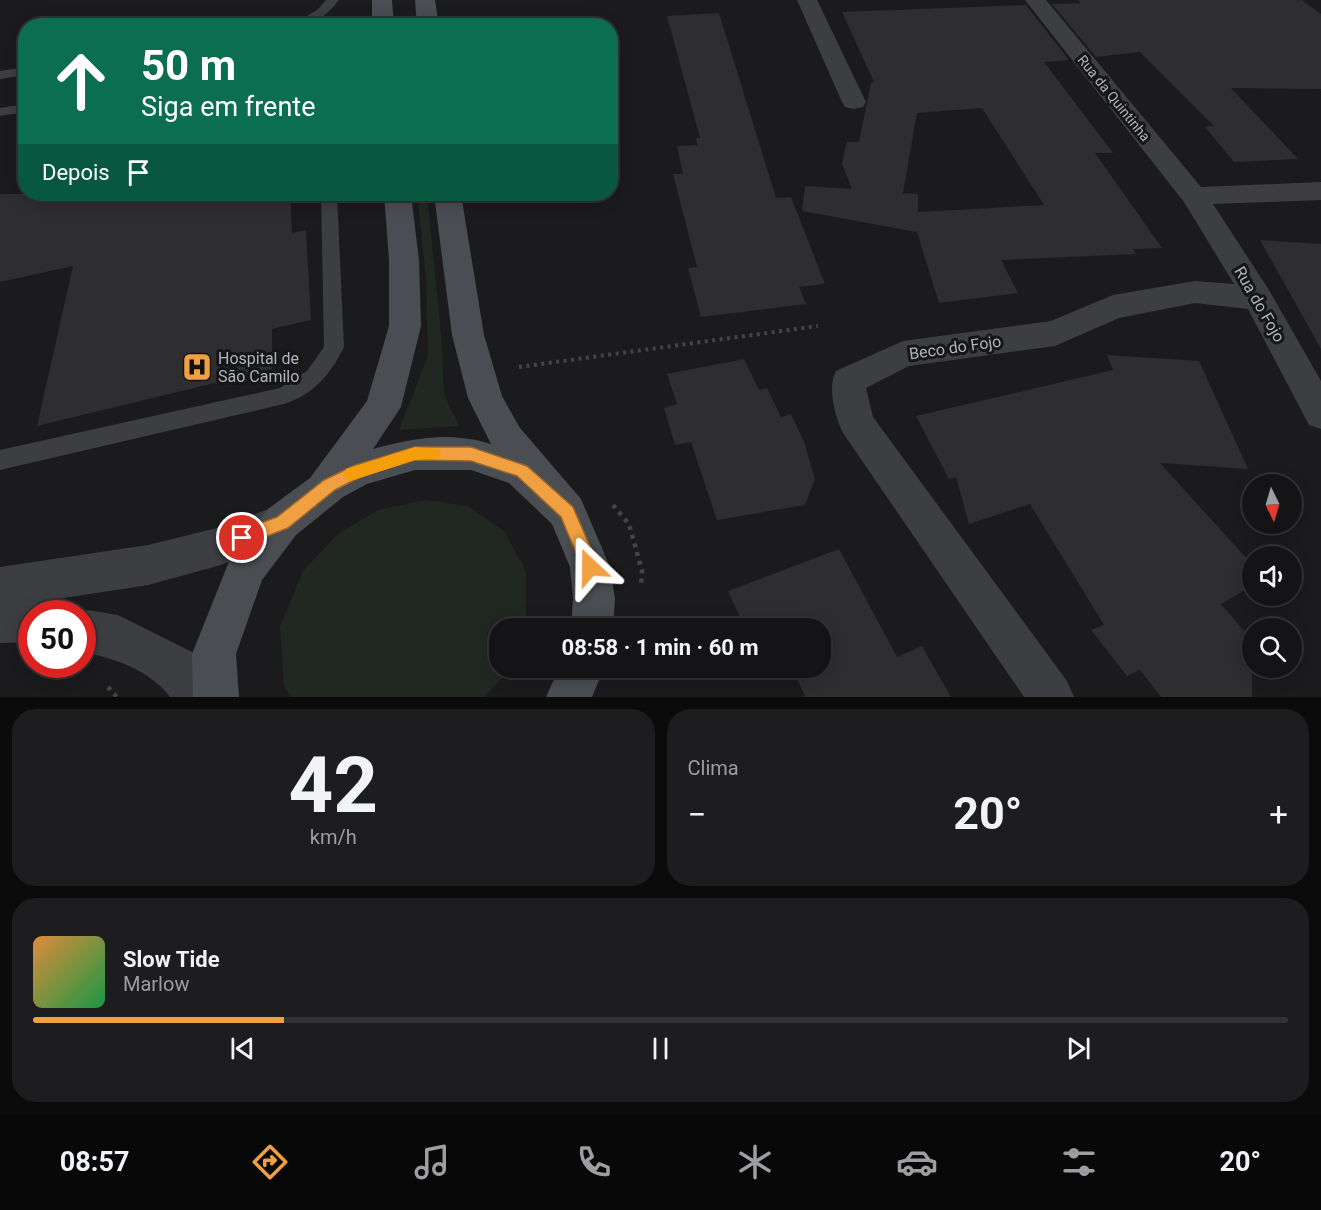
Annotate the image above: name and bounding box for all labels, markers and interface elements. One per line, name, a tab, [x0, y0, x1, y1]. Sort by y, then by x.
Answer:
text: 50 m	[141, 41, 236, 90]
icon: ahead	[42, 42, 120, 120]
street label: Rua da Quintinha	[1074, 52, 1154, 144]
text: Siga em frente	[141, 91, 316, 123]
icon: arrive	[122, 156, 155, 189]
text: Depois	[42, 160, 110, 185]
street label: Rua do Fojo	[1230, 263, 1289, 345]
street label: Beco do Fojo	[908, 332, 1002, 363]
place label: Hospital de São Camilo	[218, 349, 299, 386]
hospital icon: Hospital de São Camilo	[181, 351, 213, 383]
north arrow	[1242, 474, 1302, 534]
map controls	[1242, 474, 1302, 678]
pin	[216, 512, 267, 563]
icon: arrive	[225, 521, 258, 554]
position arrow	[558, 535, 622, 599]
button: sound	[1242, 546, 1302, 606]
speed limit sign: 50	[18, 600, 96, 678]
button: search	[1242, 618, 1302, 678]
text: 08:58 · 1 min · 60 m	[562, 635, 758, 660]
text: 42	[288, 740, 378, 831]
text: Clima	[688, 756, 739, 780]
text: 20°	[953, 787, 1022, 840]
text: −	[688, 795, 706, 834]
text: +	[1269, 795, 1288, 834]
text: km/h	[310, 825, 357, 849]
text: Slow Tide	[123, 947, 220, 972]
text: Marlow	[123, 972, 189, 996]
icon: previous	[226, 1032, 259, 1065]
icon: pause	[644, 1032, 677, 1065]
icon: next	[1062, 1032, 1095, 1065]
icon: directions	[249, 1141, 291, 1183]
icon: music	[411, 1141, 453, 1183]
icon: phone	[573, 1141, 615, 1183]
icon: climate	[734, 1141, 776, 1183]
icon: car	[896, 1141, 938, 1183]
icon: filters	[1058, 1141, 1100, 1183]
text: 08:57	[60, 1146, 129, 1178]
text: 20°	[1220, 1146, 1261, 1178]

